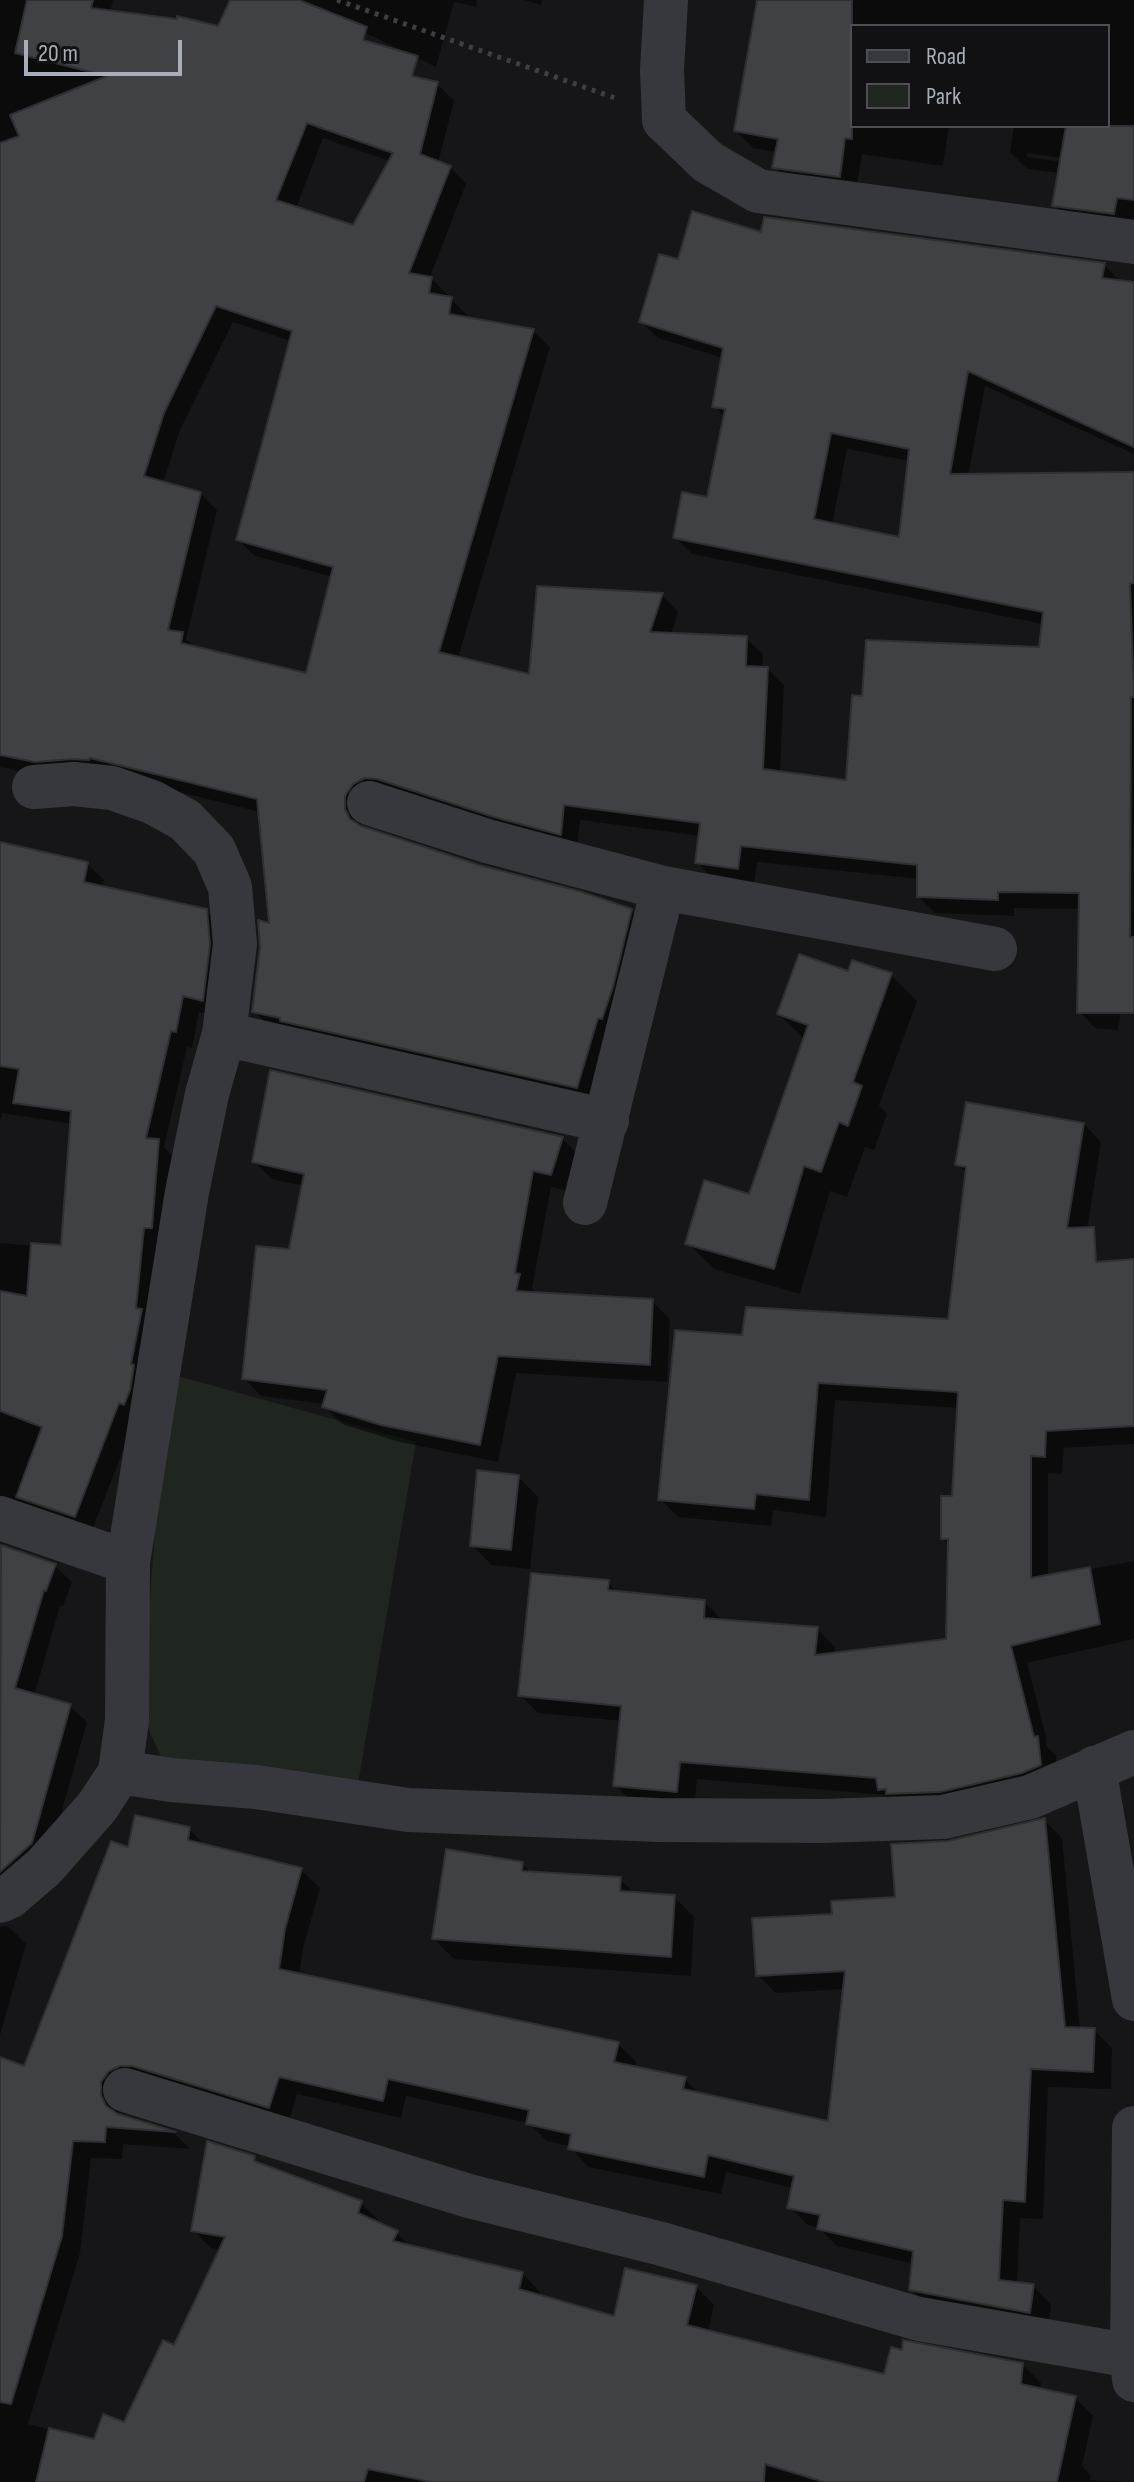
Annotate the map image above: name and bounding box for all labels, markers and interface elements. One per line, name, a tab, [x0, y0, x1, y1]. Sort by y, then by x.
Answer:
scale bar	[28, 24, 186, 74]
legend	[850, 24, 1110, 128]
text: 20 m	[38, 39, 78, 68]
text: Road	[926, 42, 966, 71]
text: Park	[926, 82, 961, 111]

